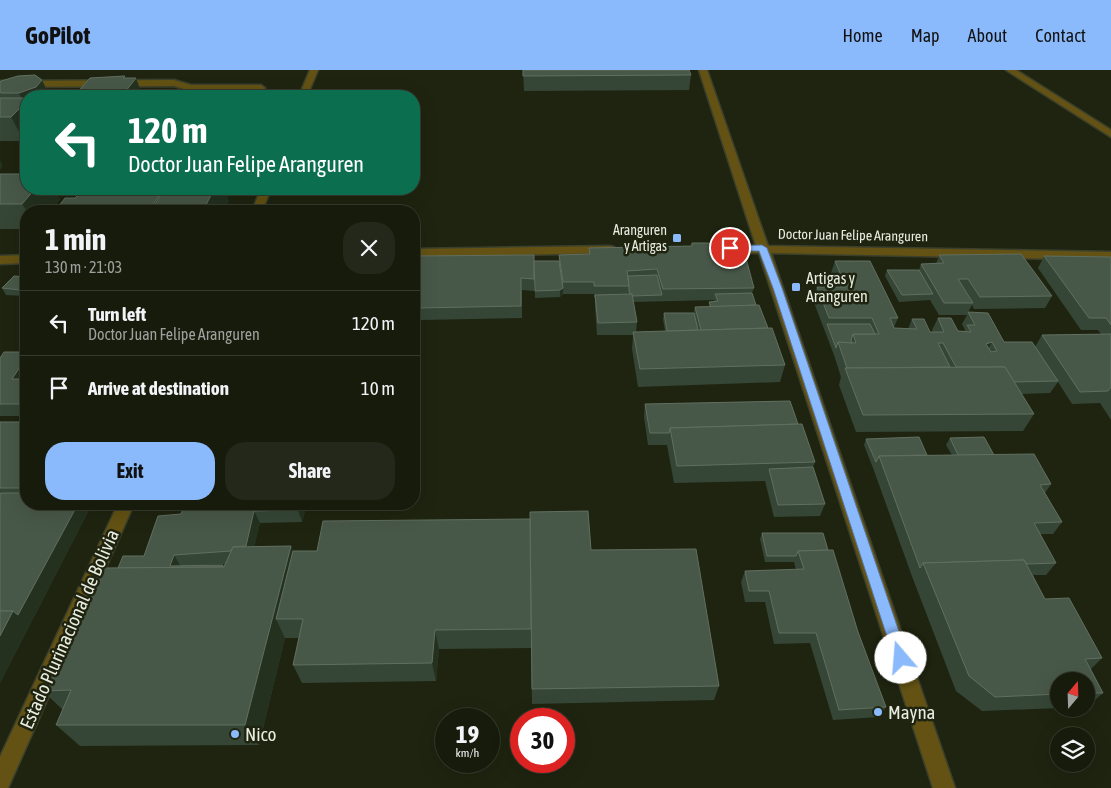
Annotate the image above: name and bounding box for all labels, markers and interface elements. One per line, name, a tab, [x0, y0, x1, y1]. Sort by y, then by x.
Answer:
text: GoPilot	[25, 22, 90, 49]
text: Home	[843, 25, 883, 46]
text: Map	[911, 25, 940, 46]
text: About	[968, 25, 1007, 46]
text: Contact	[1035, 25, 1086, 46]
icon: left	[45, 110, 110, 175]
text: 120 m	[128, 110, 207, 150]
text: Doctor Juan Felipe Aranguren	[128, 151, 364, 177]
text: 1 min	[45, 222, 106, 256]
button: close	[343, 222, 395, 274]
place label: Aranguren y Artigas	[613, 222, 667, 254]
street label: Doctor Juan Felipe Aranguren	[778, 226, 928, 244]
pin	[709, 227, 751, 269]
marker: Aranguren y Artigas	[671, 232, 683, 244]
icon: arrive	[716, 234, 744, 262]
text: 130 m · 21:03	[45, 258, 122, 276]
place label: Artigas y Aranguren	[806, 269, 868, 306]
marker: Artigas y Aranguren	[790, 281, 802, 293]
text: Turn left	[88, 303, 146, 325]
icon: left	[45, 309, 73, 337]
text: 120 m	[352, 312, 395, 334]
text: Doctor Juan Felipe Aranguren	[88, 325, 260, 343]
icon: arrive	[45, 374, 73, 402]
text: Arrive at destination	[88, 377, 229, 399]
text: 10 m	[361, 377, 395, 399]
button: Exit	[45, 442, 215, 500]
button: Share	[225, 442, 395, 500]
street label: Estado Plurinacional de Bolivia	[15, 526, 123, 732]
position arrow	[874, 631, 926, 683]
north arrow	[1050, 672, 1095, 718]
map controls	[1050, 672, 1095, 772]
place label: Mayna	[888, 701, 935, 723]
marker: Mayna	[872, 706, 884, 718]
speed limit sign: 30	[510, 708, 575, 773]
text: 19	[456, 720, 479, 748]
place label: Nico	[245, 723, 277, 745]
button: layers	[1050, 727, 1095, 772]
marker: Nico	[229, 728, 241, 740]
text: km/h	[456, 746, 479, 760]

